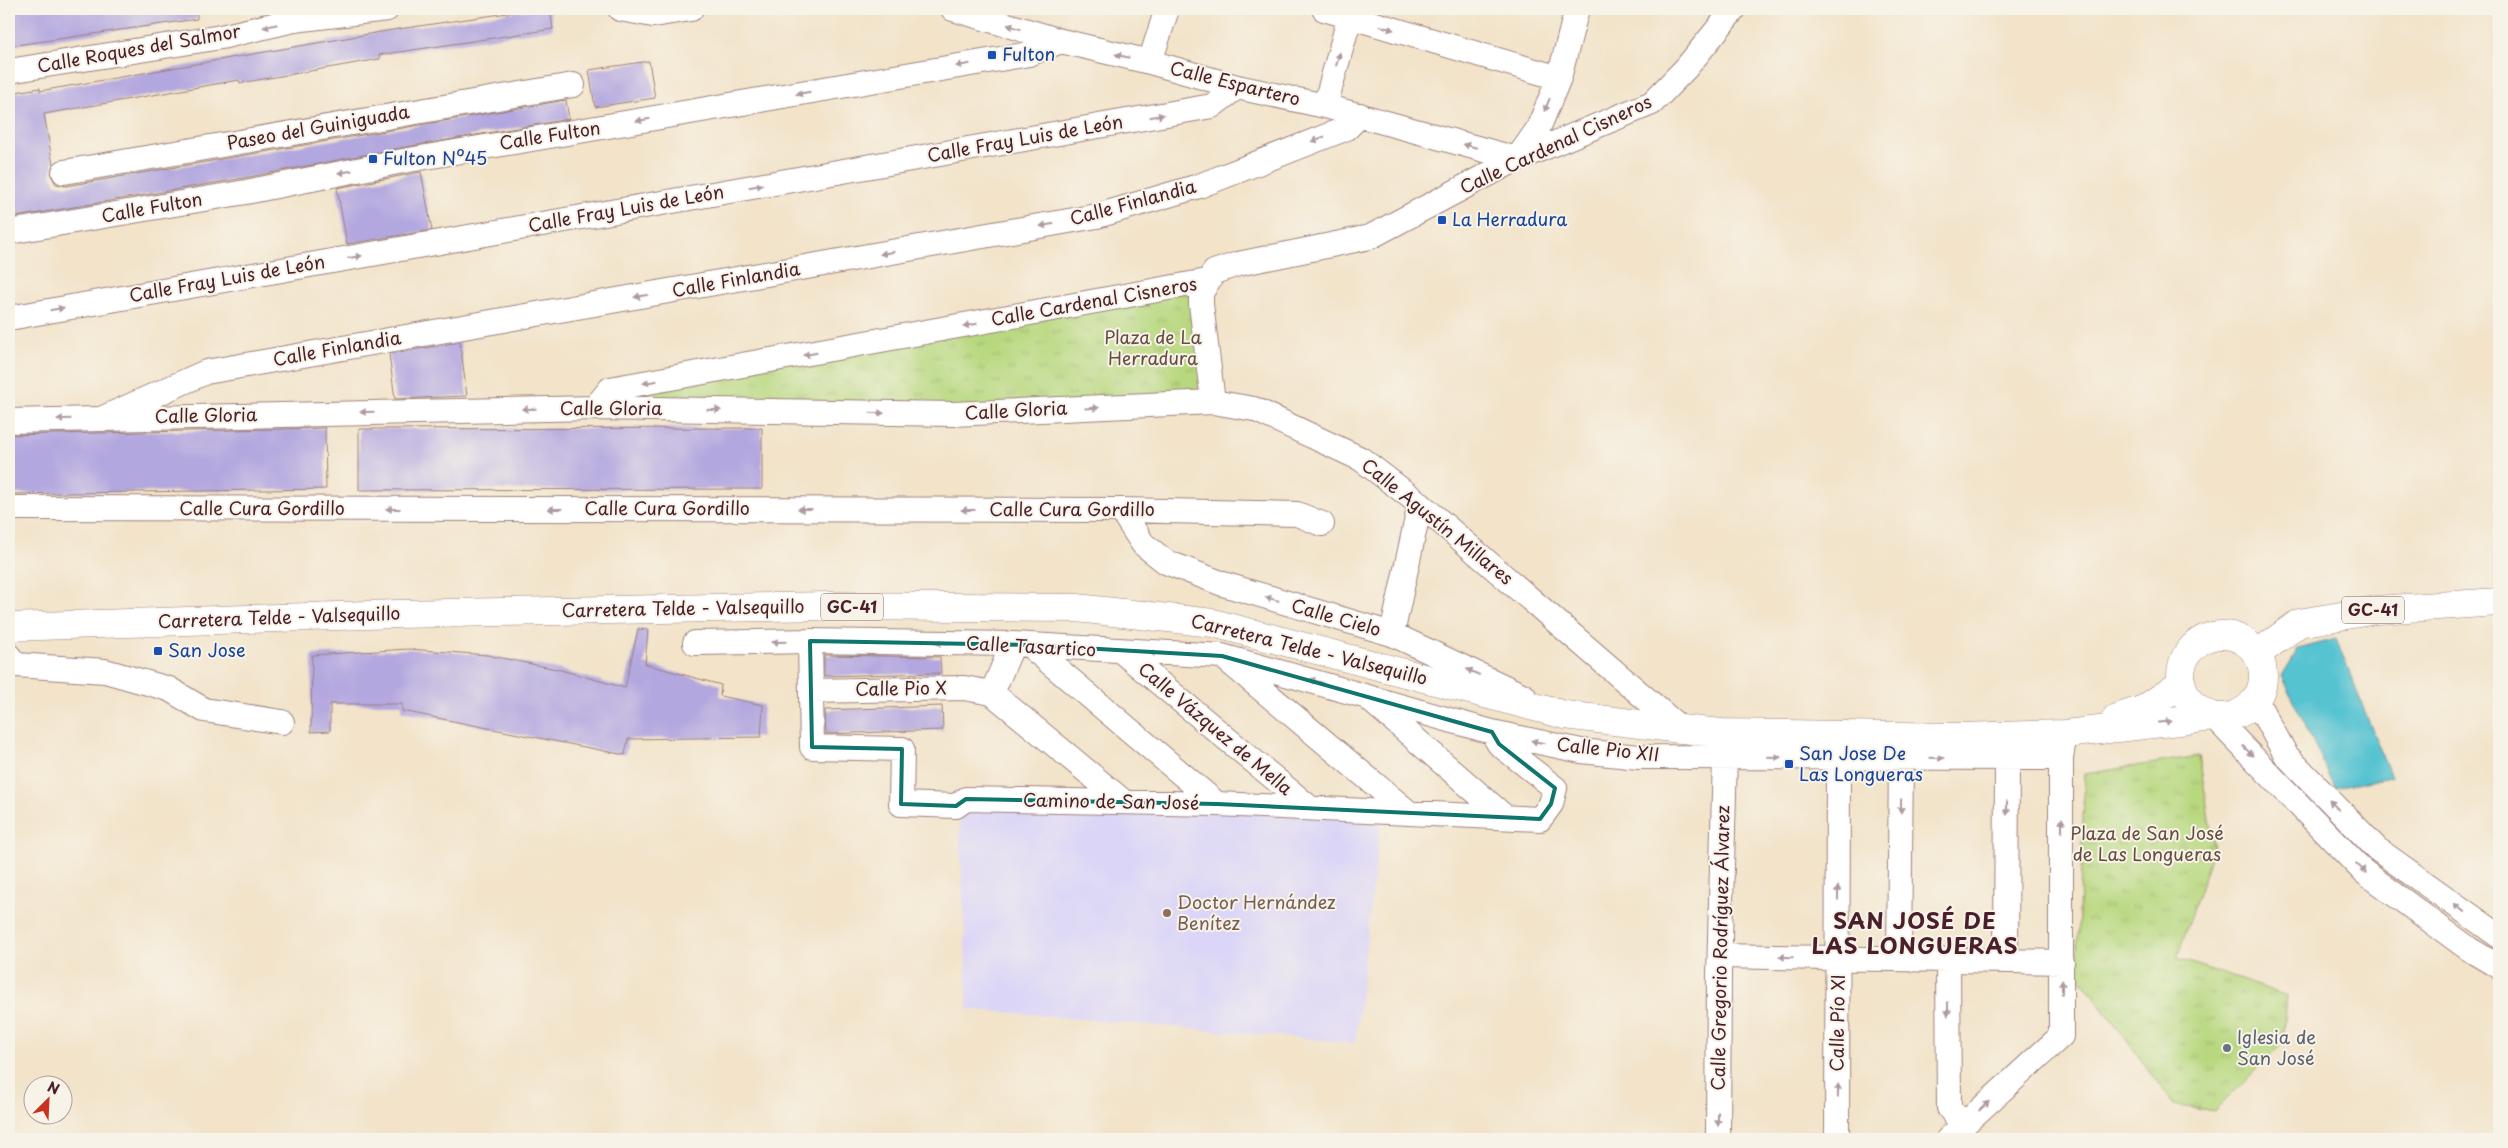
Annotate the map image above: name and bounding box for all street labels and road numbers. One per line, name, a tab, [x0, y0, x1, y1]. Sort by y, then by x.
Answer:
street label: Calle Roques del Salmor	[35, 16, 243, 79]
street label: Calle Espartero	[1167, 53, 1303, 112]
street label: Calle Cardenal Cisneros	[1455, 87, 1656, 200]
street label: Paseo del Guiniguada	[224, 97, 412, 156]
street label: Calle Fray Luis de León	[925, 107, 1125, 168]
street label: Calle Fulton	[497, 113, 602, 156]
street label: Calle Finlandia	[1067, 172, 1199, 231]
street label: Calle Fray Luis de León	[526, 177, 726, 238]
street label: Calle Fulton	[99, 184, 204, 229]
street label: Calle Fray Luis de León	[127, 247, 327, 308]
street label: Calle Finlandia	[670, 254, 802, 303]
street label: Calle Cardenal Cisneros	[989, 269, 1199, 332]
street label: Calle Finlandia	[271, 323, 403, 372]
street label: Calle Gloria	[964, 393, 1068, 426]
street label: Calle Gloria	[560, 394, 663, 421]
street label: Calle Gloria	[154, 400, 258, 429]
street label: Calle Agustín Millares	[1356, 451, 1520, 591]
street label: Calle Cura Gordillo	[179, 494, 345, 521]
street label: Calle Cura Gordillo	[584, 494, 750, 521]
street label: Calle Cura Gordillo	[989, 495, 1155, 522]
street label: Calle Cielo	[1288, 591, 1384, 642]
street label: Carretera Telde - Valsequillo	[561, 592, 805, 623]
road number: GC-41	[821, 594, 883, 620]
road number: GC-41	[2342, 596, 2404, 624]
street label: Carretera Telde - Valsequillo	[157, 599, 401, 634]
street label: Carretera Telde - Valsequillo	[1188, 606, 1430, 691]
street label: Calle Tasartico	[965, 629, 1097, 662]
street label: Calle Vázquez de Mella	[1133, 655, 1300, 801]
street label: Calle Pio X	[855, 673, 947, 702]
street label: Calle Pio XII	[1555, 730, 1661, 767]
street label: Camino de San José	[1023, 785, 1199, 816]
street label: Calle Gregorio Rodríguez Álvarez	[1704, 805, 1735, 1091]
street label: Calle Pío XI	[1822, 974, 1851, 1072]

